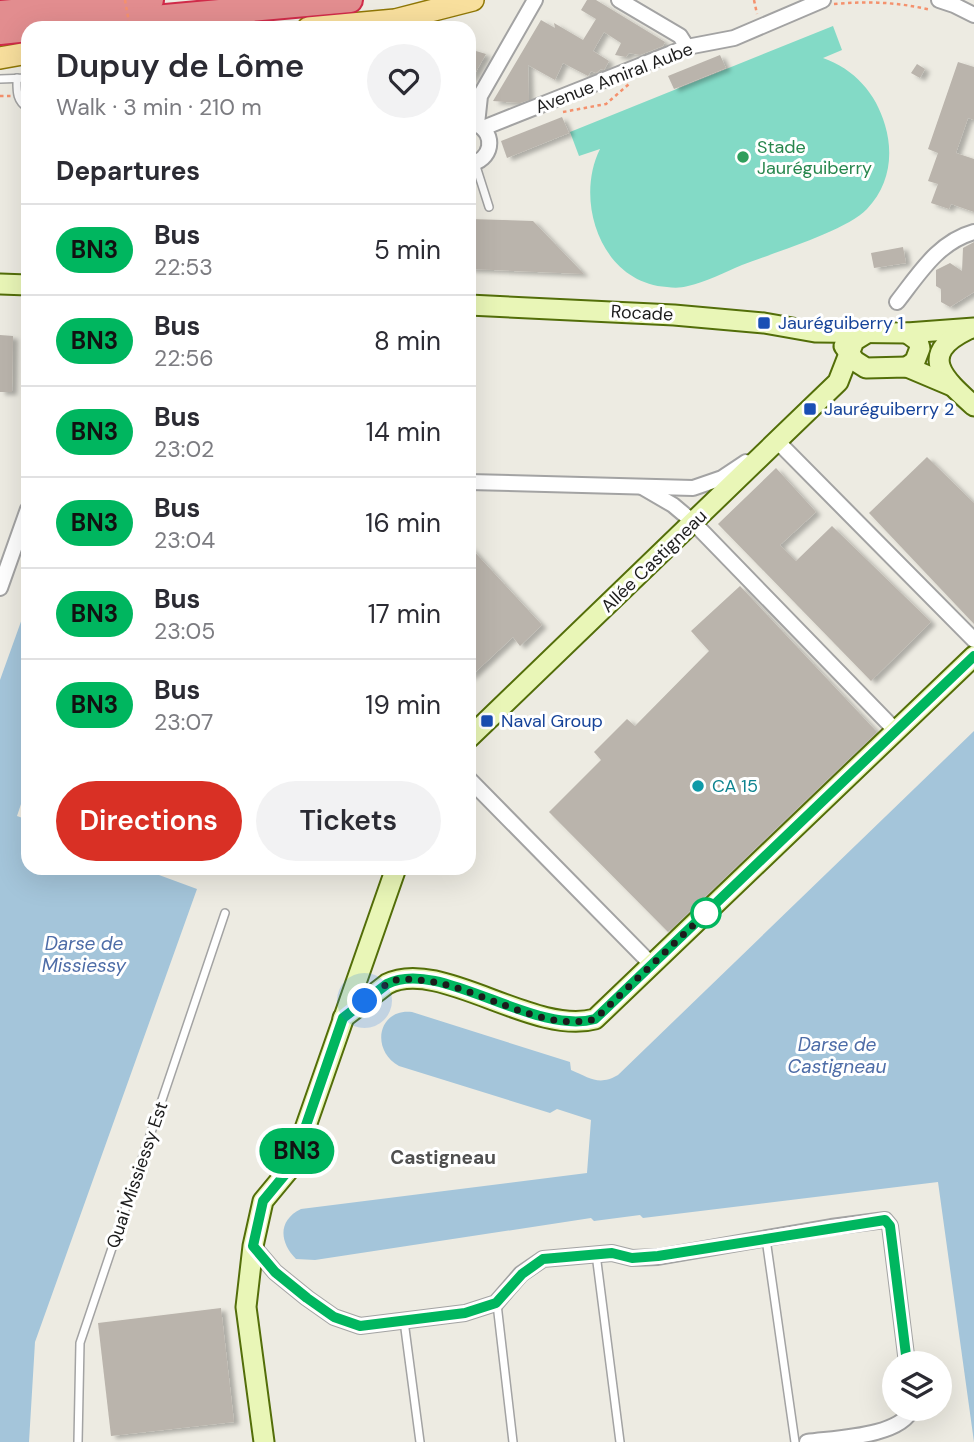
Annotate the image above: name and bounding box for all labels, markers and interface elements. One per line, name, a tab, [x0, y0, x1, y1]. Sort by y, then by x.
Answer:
street label: Avenue Amiral Aube	[532, 37, 696, 119]
text: Dupuy de Lôme	[56, 44, 304, 87]
button: heart	[367, 44, 441, 118]
text: Walk · 3 min · 210 m	[56, 92, 262, 122]
place label: Stade Jauréguiberry	[757, 135, 872, 180]
marker: Stade Jauréguiberry	[735, 149, 751, 165]
text: Departures	[56, 154, 200, 188]
text: Bus	[154, 218, 200, 252]
text: 5 min	[374, 233, 441, 267]
text: BN3	[71, 234, 118, 265]
text: 22:53	[154, 252, 213, 282]
street label: Rocade	[610, 299, 674, 327]
text: Bus	[154, 309, 200, 343]
place label: Jauréguiberry 1	[778, 311, 904, 335]
marker: Jauréguiberry 1	[756, 315, 772, 331]
text: 8 min	[374, 324, 441, 358]
text: BN3	[71, 325, 118, 356]
text: 22:56	[154, 343, 214, 373]
place label: Jauréguiberry 2	[824, 397, 954, 421]
text: Bus	[154, 400, 200, 434]
marker: Jauréguiberry 2	[802, 401, 818, 417]
text: 14 min	[366, 415, 441, 449]
text: BN3	[71, 416, 118, 447]
text: 23:02	[154, 434, 214, 464]
text: Bus	[154, 491, 200, 525]
street label: Allée Castigneau	[596, 504, 712, 618]
text: 16 min	[365, 506, 441, 540]
text: BN3	[71, 507, 118, 538]
text: 23:04	[154, 525, 215, 555]
text: Bus	[154, 582, 200, 616]
text: 17 min	[368, 597, 441, 631]
text: BN3	[71, 598, 118, 629]
text: 23:05	[154, 616, 215, 646]
text: Bus	[154, 673, 200, 707]
text: 19 min	[365, 688, 441, 722]
text: BN3	[71, 689, 118, 720]
text: 23:07	[154, 707, 213, 737]
place label: Naval Group	[501, 709, 603, 733]
marker: Naval Group	[479, 713, 495, 729]
place label: CA 15	[712, 774, 758, 798]
marker: CA 15	[690, 778, 706, 794]
button: Directions	[56, 781, 242, 861]
button: Tickets	[256, 781, 441, 861]
unlabelled marker	[691, 898, 721, 928]
water label: Darse de Missiessy	[42, 931, 128, 978]
your location	[347, 983, 382, 1018]
water label: Darse de Castigneau	[787, 1032, 887, 1079]
street label: Quai Missiessy Est	[101, 1098, 173, 1252]
line badge: BN3	[257, 1128, 337, 1174]
text: BN3	[273, 1135, 321, 1166]
district label: Castigneau	[390, 1145, 496, 1170]
map controls	[882, 1351, 952, 1421]
button: layers	[882, 1351, 952, 1421]

